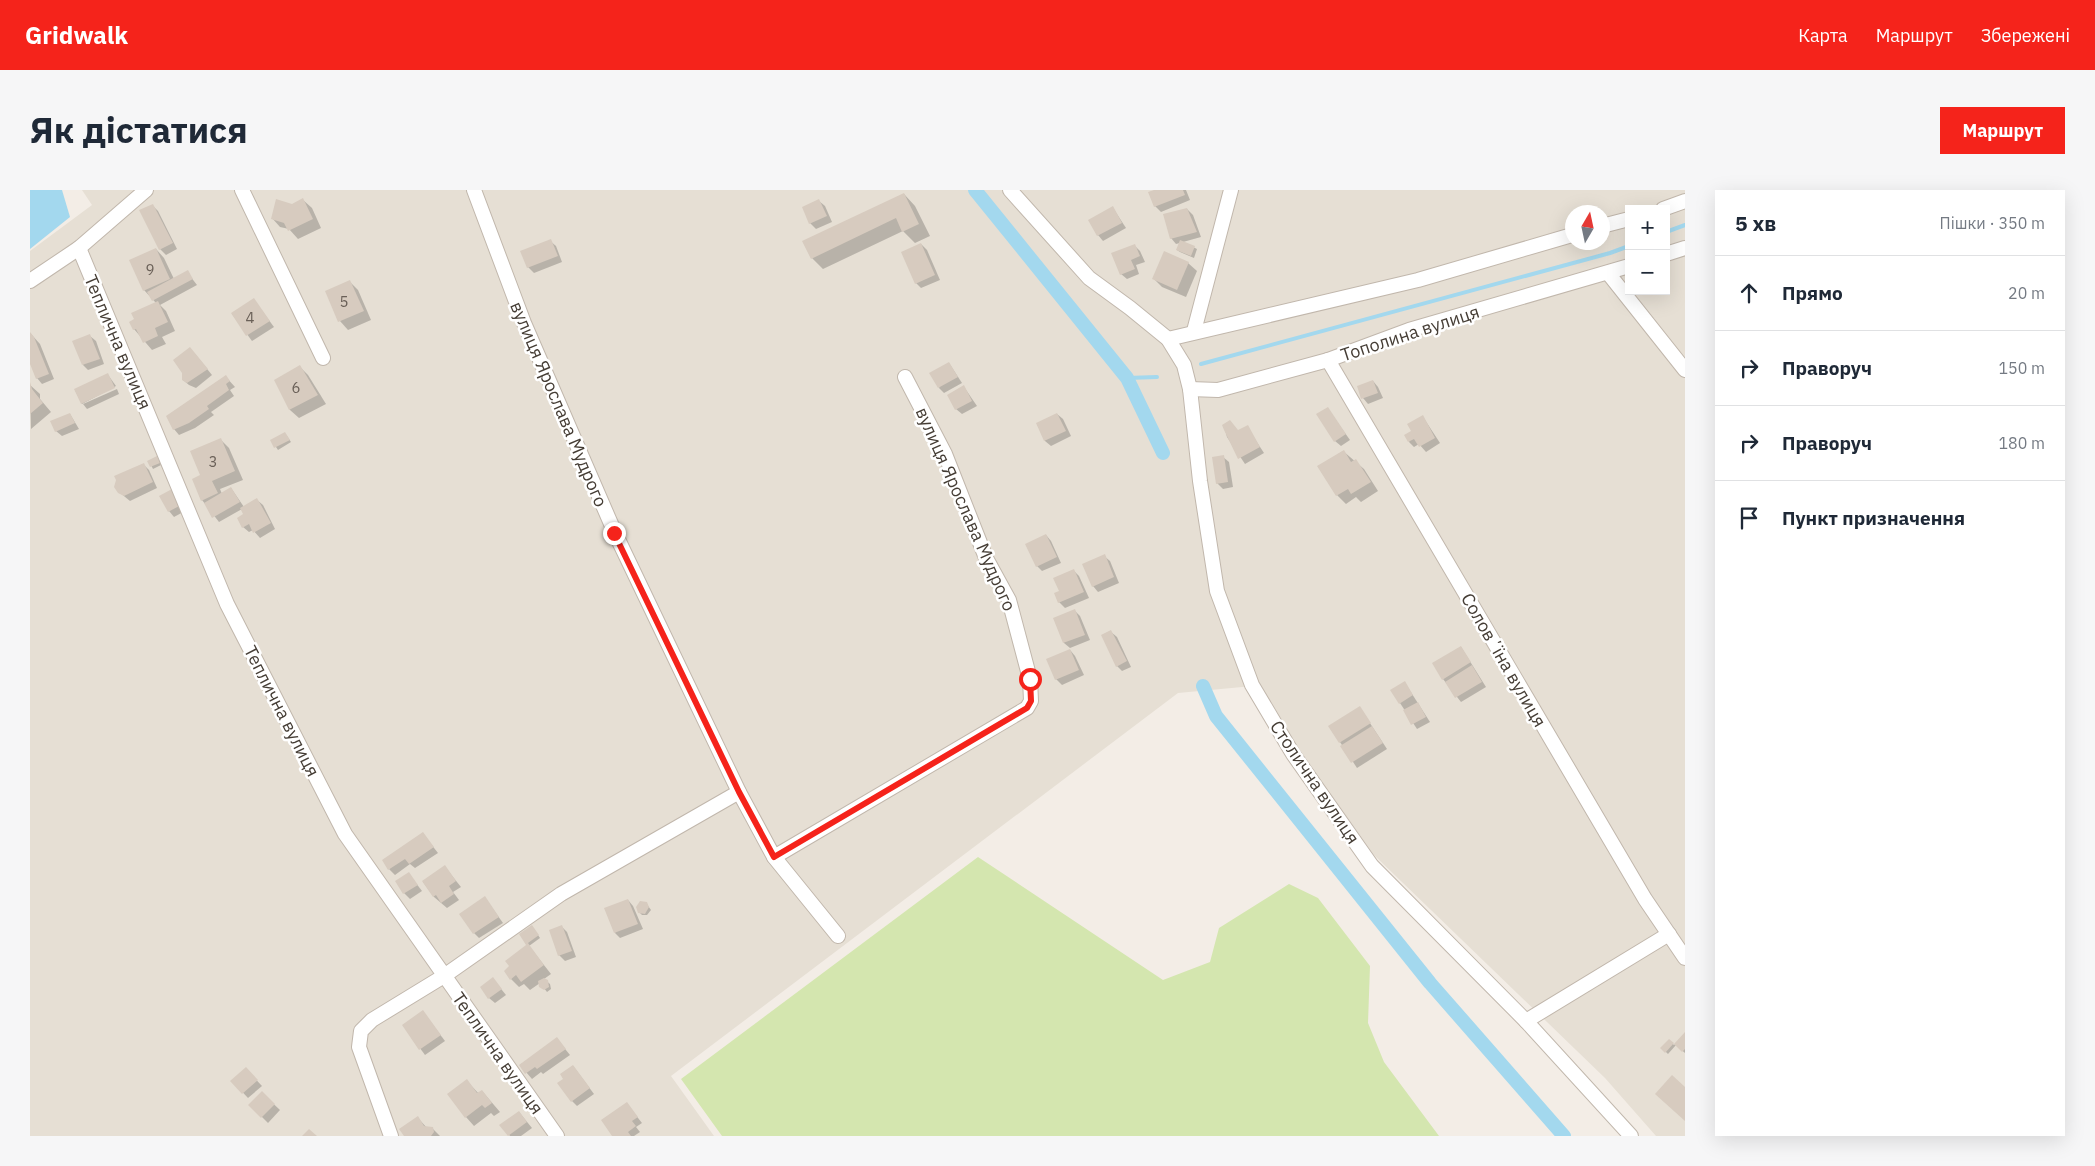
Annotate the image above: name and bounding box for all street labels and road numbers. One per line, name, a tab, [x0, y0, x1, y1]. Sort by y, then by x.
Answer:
street label: Теплична вулиця	[79, 271, 157, 413]
street label: вулиця Ярослава Мудрого	[505, 298, 613, 510]
street label: Тополина вулиця	[1338, 300, 1482, 366]
street label: вулиця Ярослава Мудрого	[911, 403, 1021, 615]
street label: Соловʼїна вулиця	[1456, 589, 1552, 731]
street label: Теплична вулиця	[239, 642, 325, 780]
street label: Столична вулиця	[1265, 716, 1365, 848]
street label: Теплична вулиця	[447, 987, 549, 1119]

